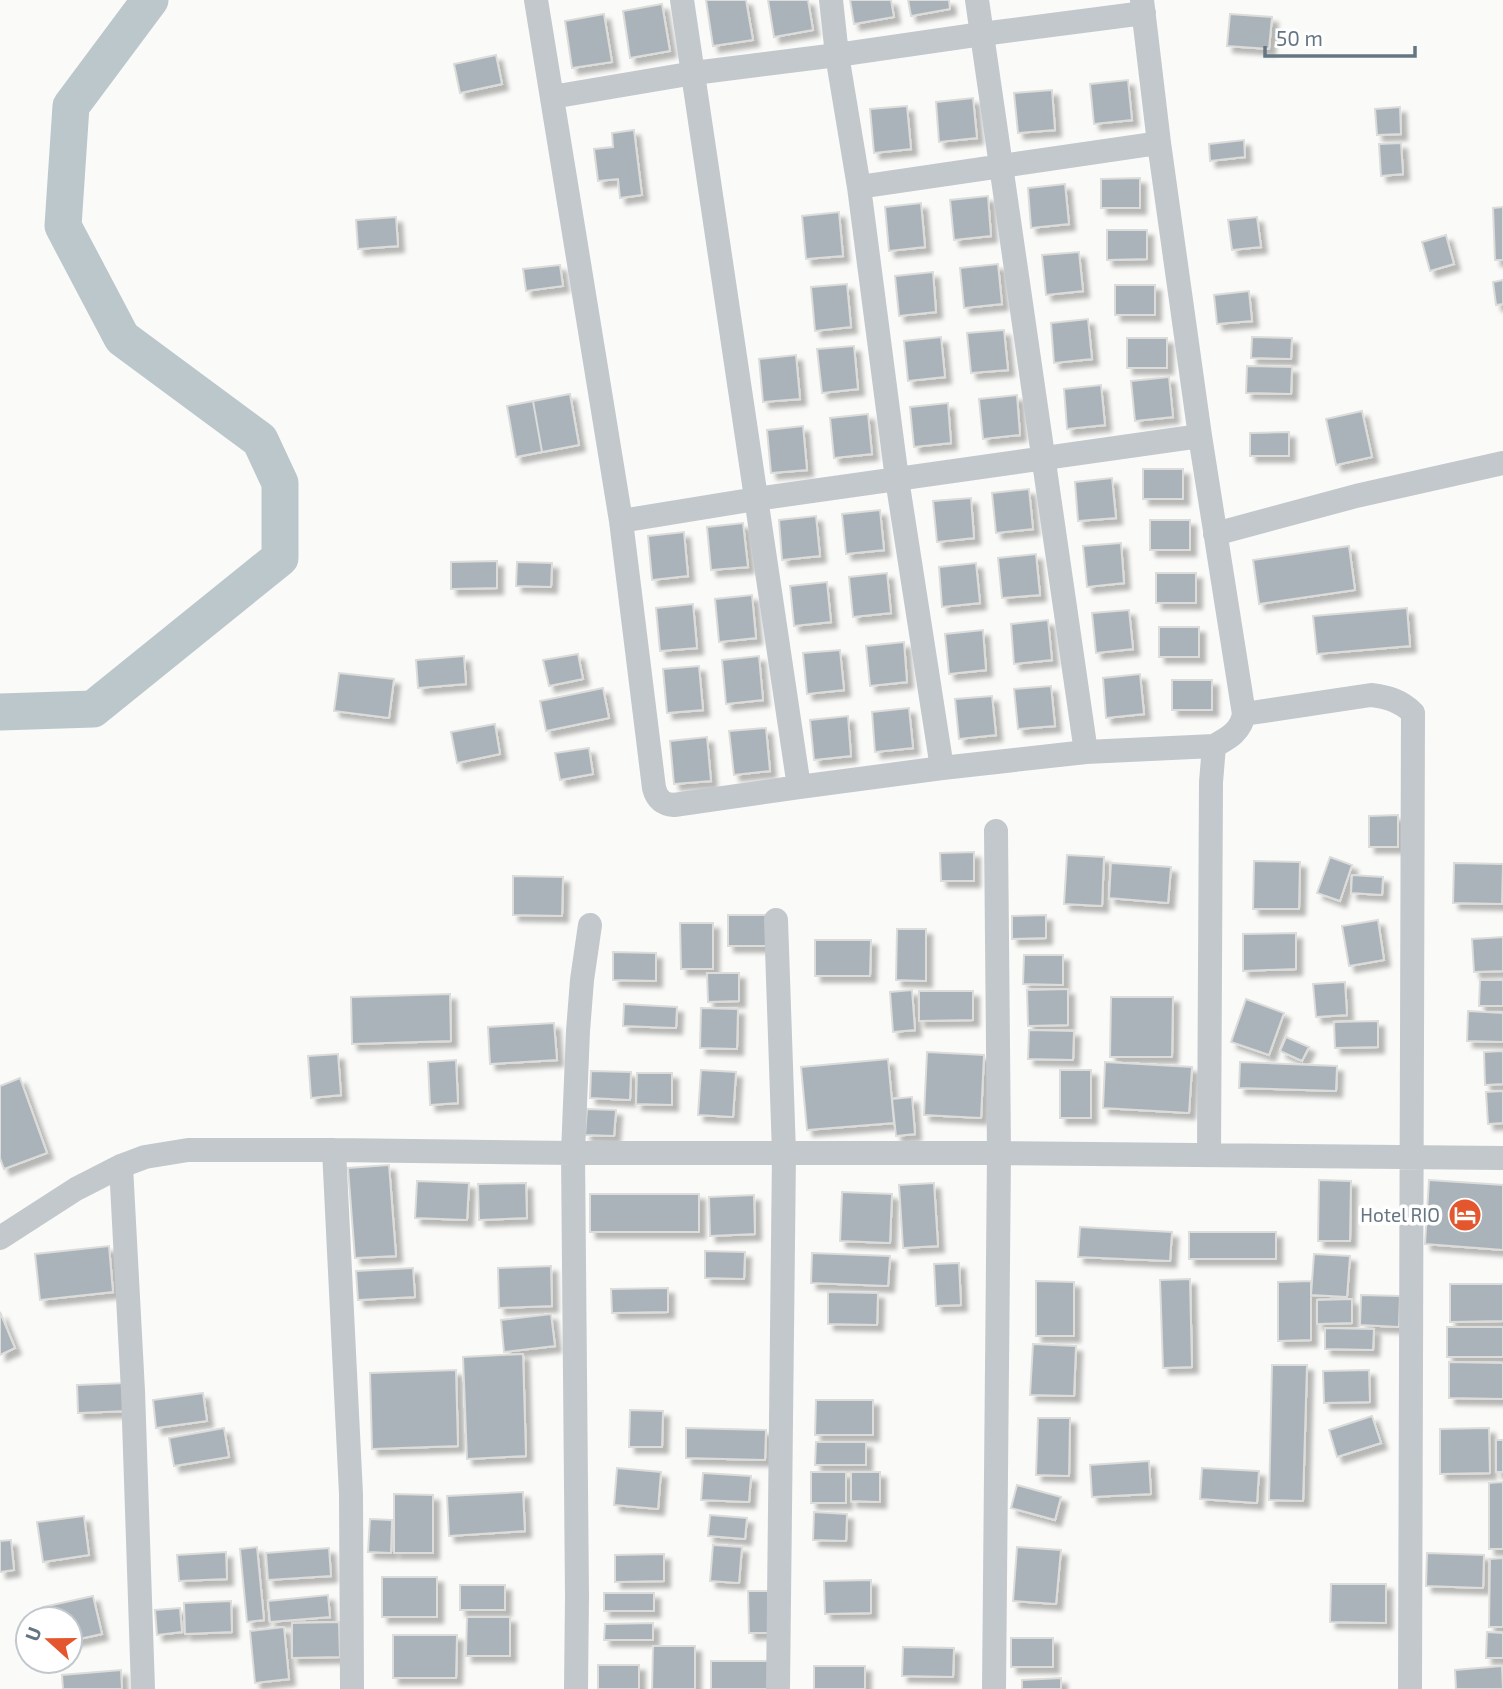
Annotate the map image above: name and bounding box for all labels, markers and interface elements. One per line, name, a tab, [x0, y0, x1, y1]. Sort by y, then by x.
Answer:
scale bar	[1265, 14, 1416, 58]
text: 50 m	[1276, 25, 1323, 50]
hotel icon: Hotel RIO	[1446, 1196, 1484, 1234]
place label: Hotel RIO	[1360, 1203, 1440, 1226]
north arrow	[14, 1605, 84, 1675]
text: U	[20, 1624, 46, 1644]

